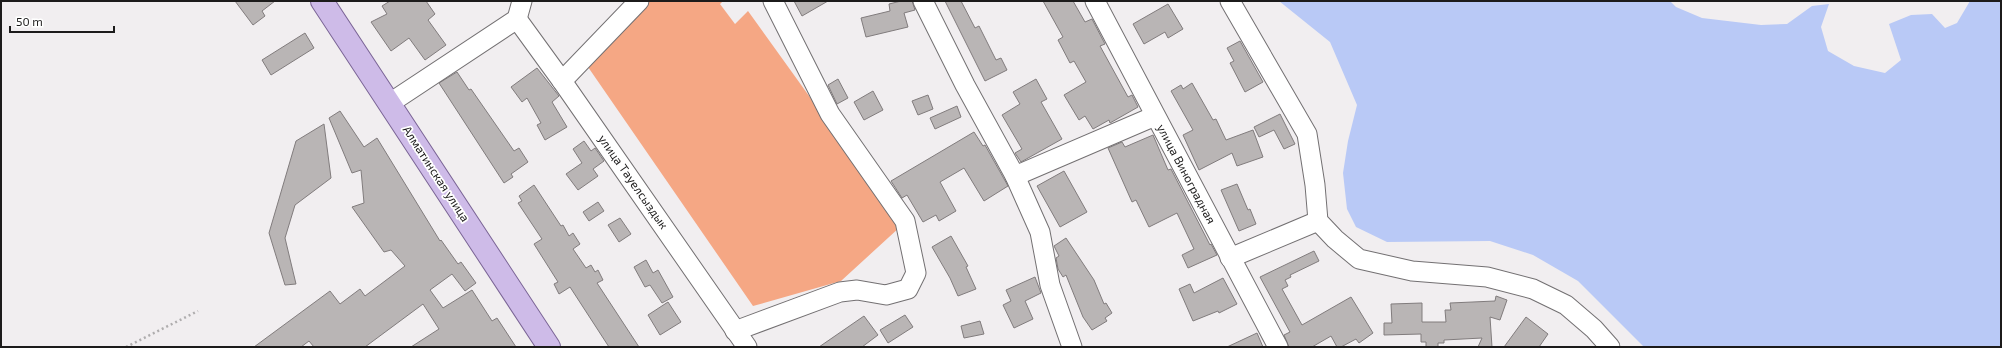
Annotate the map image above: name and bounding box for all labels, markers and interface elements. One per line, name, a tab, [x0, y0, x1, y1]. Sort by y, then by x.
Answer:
scale bar	[10, 8, 114, 34]
text: 50 m	[16, 14, 43, 28]
street label: улица Виноградная	[1154, 121, 1219, 226]
street label: Алматинская улица	[400, 123, 473, 225]
street label: улица Тауелсыздык	[595, 132, 672, 232]

